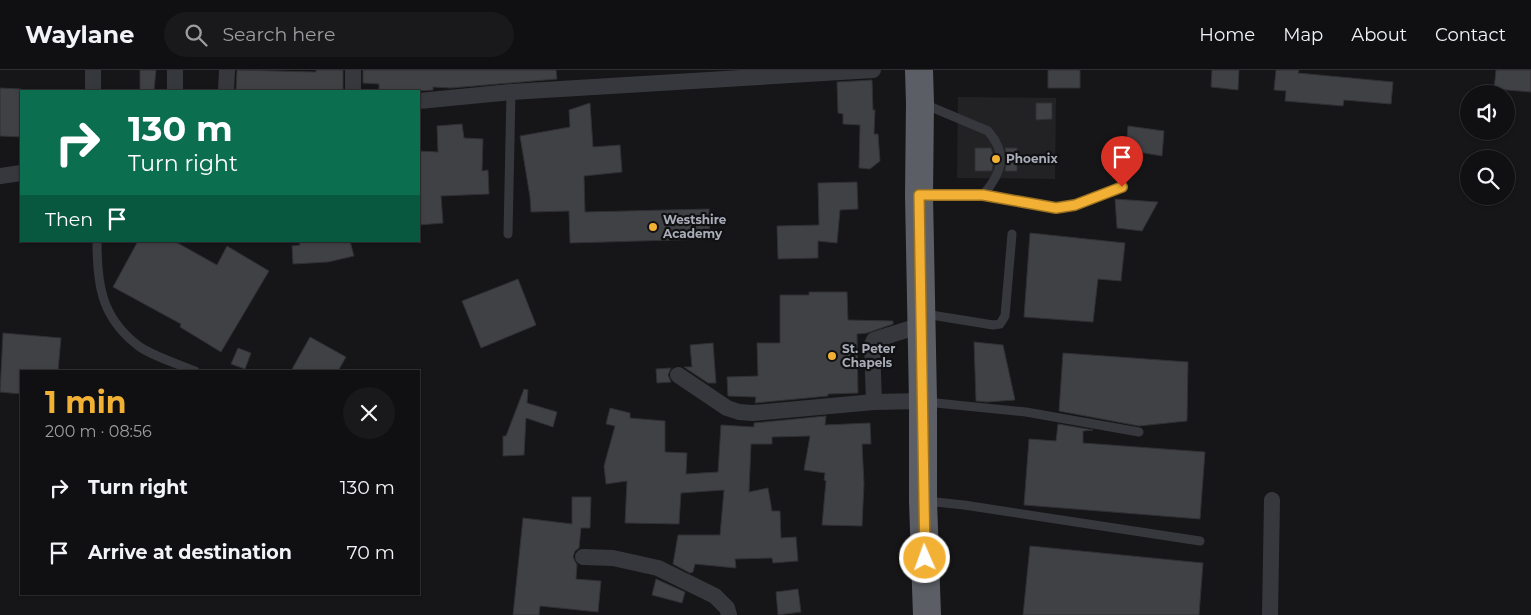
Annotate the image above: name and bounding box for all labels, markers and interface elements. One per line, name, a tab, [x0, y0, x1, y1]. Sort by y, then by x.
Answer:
search box	[164, 12, 514, 57]
text: Waylane	[25, 20, 134, 49]
icon: search	[182, 21, 210, 49]
text: Search here	[222, 23, 335, 46]
text: Home	[1199, 24, 1255, 46]
text: Map	[1283, 24, 1323, 46]
text: About	[1351, 24, 1407, 46]
text: Contact	[1435, 24, 1506, 46]
map controls	[1460, 85, 1515, 205]
button: sound	[1460, 85, 1515, 140]
text: 130 m	[128, 107, 233, 150]
icon: right	[45, 110, 110, 175]
pin	[1101, 136, 1143, 187]
icon: arrive	[1108, 143, 1136, 171]
text: Turn right	[128, 150, 238, 177]
button: search	[1460, 150, 1515, 205]
place label: Phoenix	[1006, 151, 1058, 166]
marker: Phoenix	[990, 153, 1002, 165]
icon: arrive	[103, 205, 131, 233]
text: Then	[45, 208, 93, 231]
place label: Westshire Academy	[662, 212, 727, 241]
marker: Westshire Academy	[647, 221, 659, 233]
place label: St. Peter Chapels	[842, 341, 896, 370]
marker: St. Peter Chapels	[826, 350, 838, 362]
text: 1 min	[45, 384, 126, 421]
button: close	[343, 387, 395, 439]
text: 200 m · 08:56	[45, 422, 152, 441]
icon: right	[45, 474, 73, 502]
text: Turn right	[88, 476, 188, 499]
text: 130 m	[340, 476, 395, 499]
position arrow	[898, 531, 950, 583]
icon: arrive	[45, 539, 73, 567]
text: Arrive at destination	[88, 541, 292, 564]
text: 70 m	[346, 541, 395, 564]

